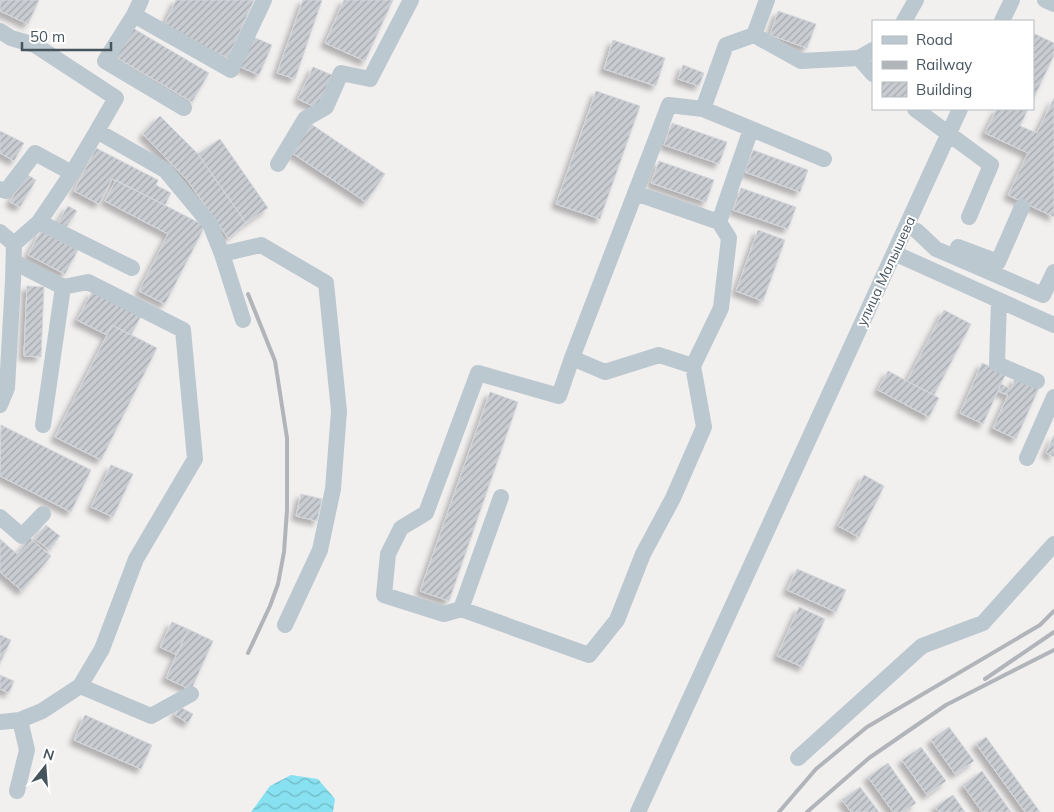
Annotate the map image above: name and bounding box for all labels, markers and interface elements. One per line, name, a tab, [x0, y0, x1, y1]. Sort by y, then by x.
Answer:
scale bar	[22, 20, 111, 52]
legend	[872, 20, 1034, 110]
text: 50 m	[30, 27, 65, 46]
text: Road	[916, 30, 953, 49]
text: Railway	[916, 55, 972, 74]
text: Building	[916, 80, 972, 99]
street label: улица Малышева	[853, 213, 919, 329]
north arrow	[20, 742, 70, 792]
text: N	[41, 744, 56, 765]

